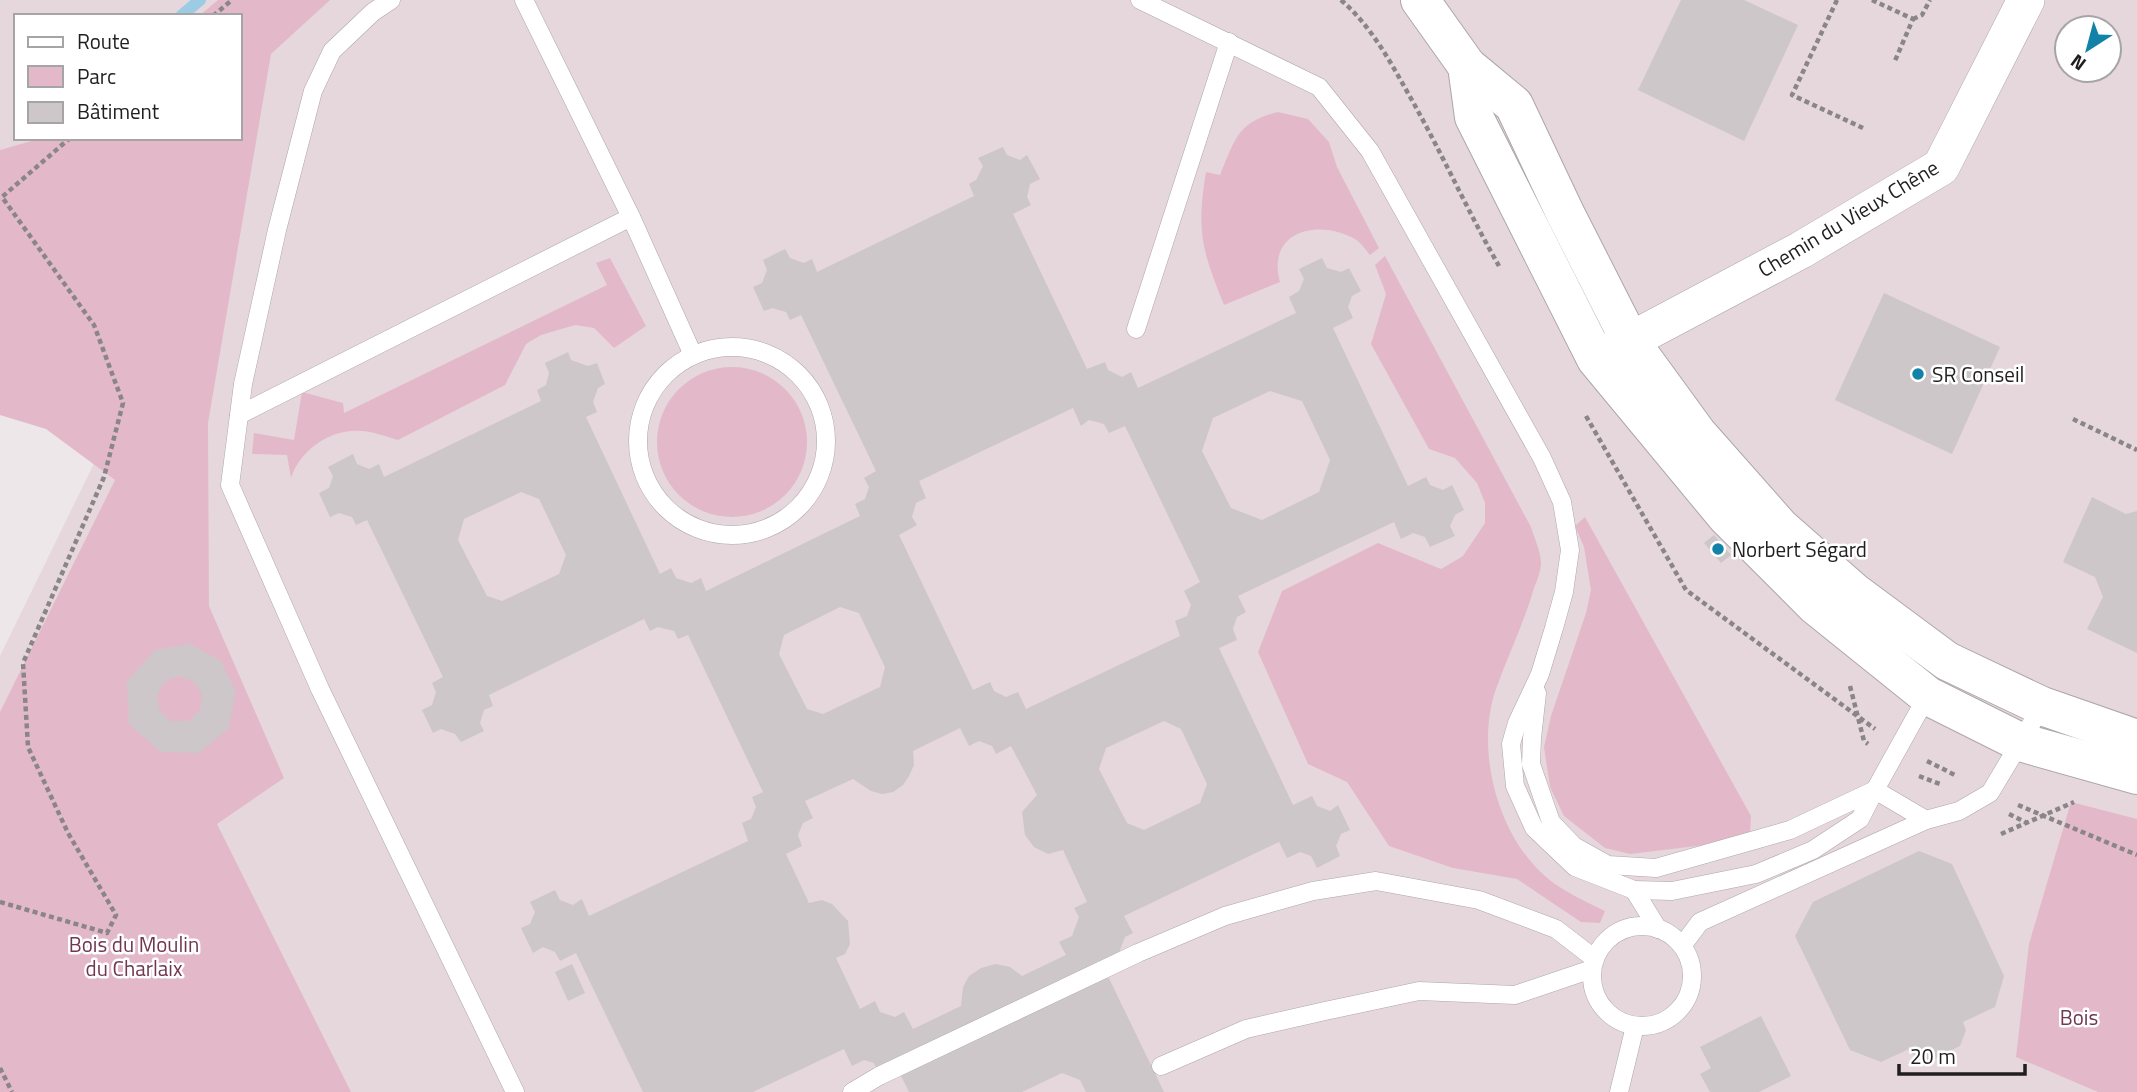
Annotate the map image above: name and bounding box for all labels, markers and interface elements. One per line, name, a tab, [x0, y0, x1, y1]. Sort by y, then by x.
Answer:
legend	[14, 14, 242, 140]
north arrow	[2053, 14, 2123, 84]
text: Route	[77, 25, 130, 57]
text: N	[2064, 48, 2092, 79]
text: Parc	[77, 60, 116, 92]
text: Bâtiment	[77, 95, 160, 127]
street label: Chemin du Vieux Chêne	[1751, 151, 1945, 285]
place label: SR Conseil	[1932, 358, 2024, 390]
marker: SR Conseil	[1910, 366, 1926, 382]
place label: Norbert Ségard	[1732, 533, 1867, 565]
marker: Norbert Ségard	[1710, 541, 1726, 557]
park label: Bois du Moulin du Charlaix	[69, 928, 199, 984]
park label: Bois	[2060, 1001, 2098, 1033]
scale bar	[1899, 1032, 2025, 1076]
text: 20 m	[1910, 1040, 1956, 1072]

